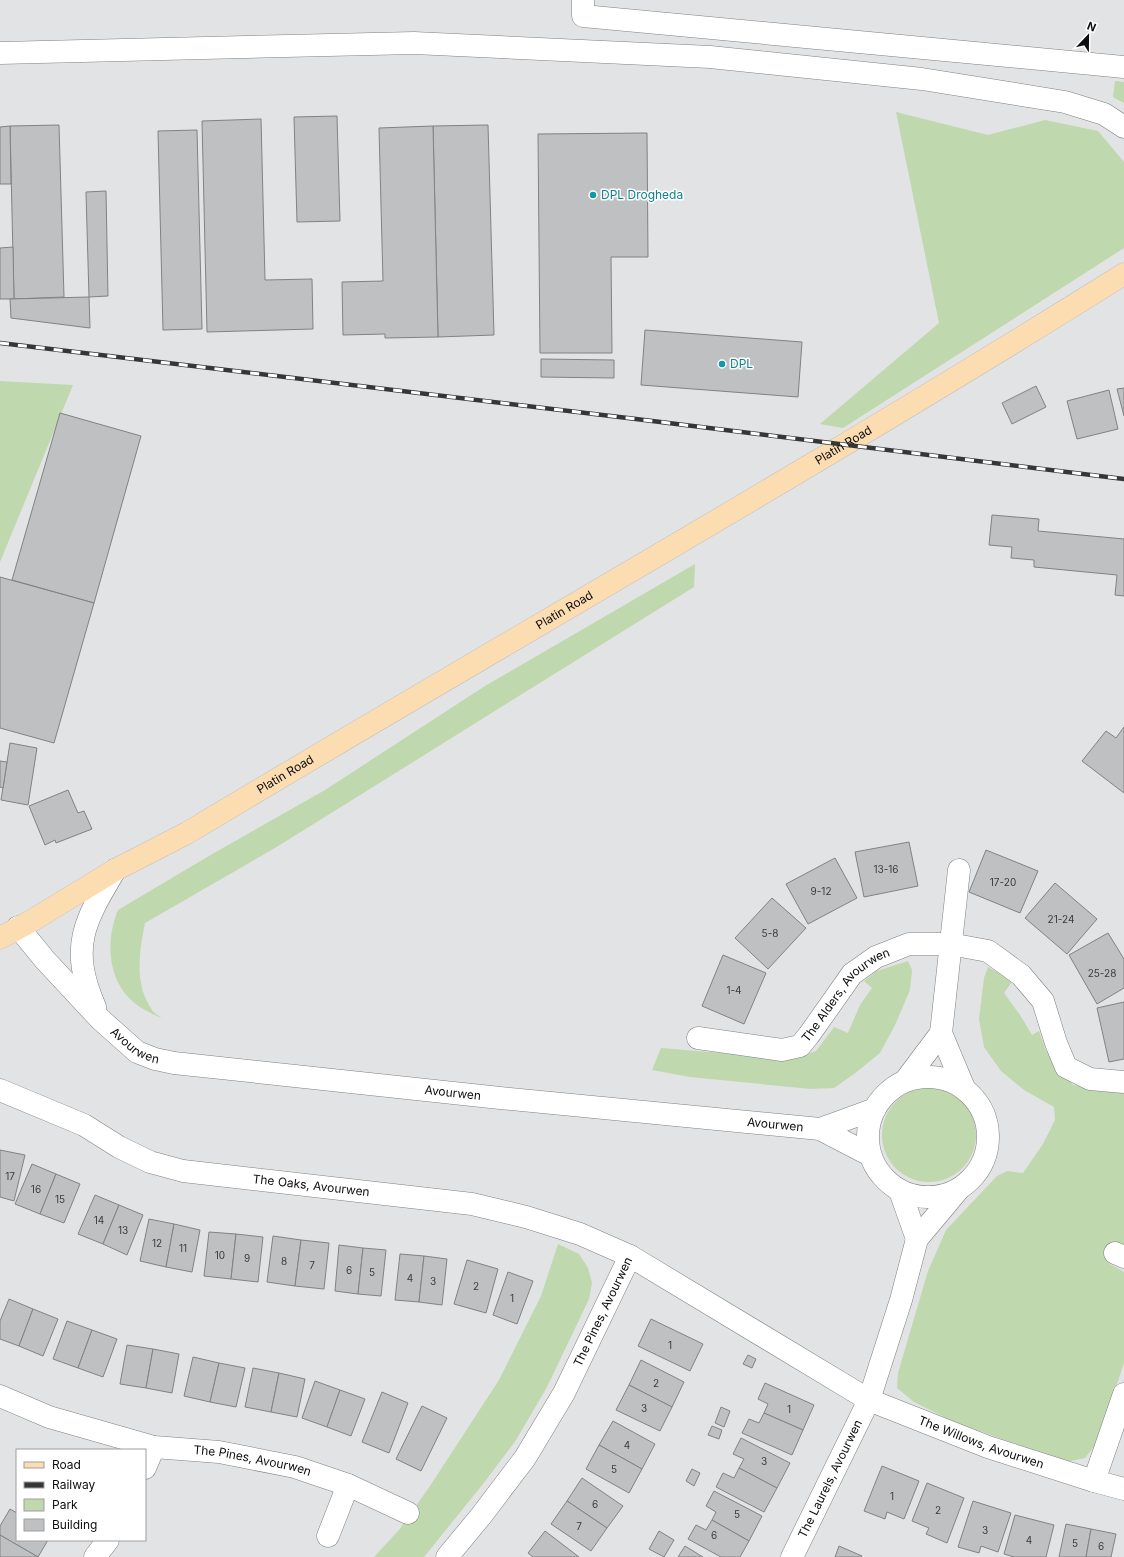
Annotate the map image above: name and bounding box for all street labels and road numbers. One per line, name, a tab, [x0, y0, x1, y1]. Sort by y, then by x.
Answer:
street label: Platin Road	[812, 422, 874, 468]
street label: Platin Road	[533, 587, 595, 632]
street label: Platin Road	[254, 751, 316, 797]
street label: The Alders, Avourwen	[798, 944, 892, 1045]
street label: Avourwen	[108, 1024, 161, 1067]
street label: Avourwen	[424, 1082, 482, 1103]
street label: Avourwen	[746, 1114, 804, 1134]
street label: The Oaks, Avourwen	[252, 1171, 371, 1199]
street label: The Pines, Avourwen	[570, 1254, 635, 1369]
street label: The Willows, Avourwen	[916, 1412, 1046, 1471]
street label: The Laurels, Avourwen	[795, 1417, 865, 1540]
street label: The Pines, Avourwen	[193, 1442, 313, 1479]

